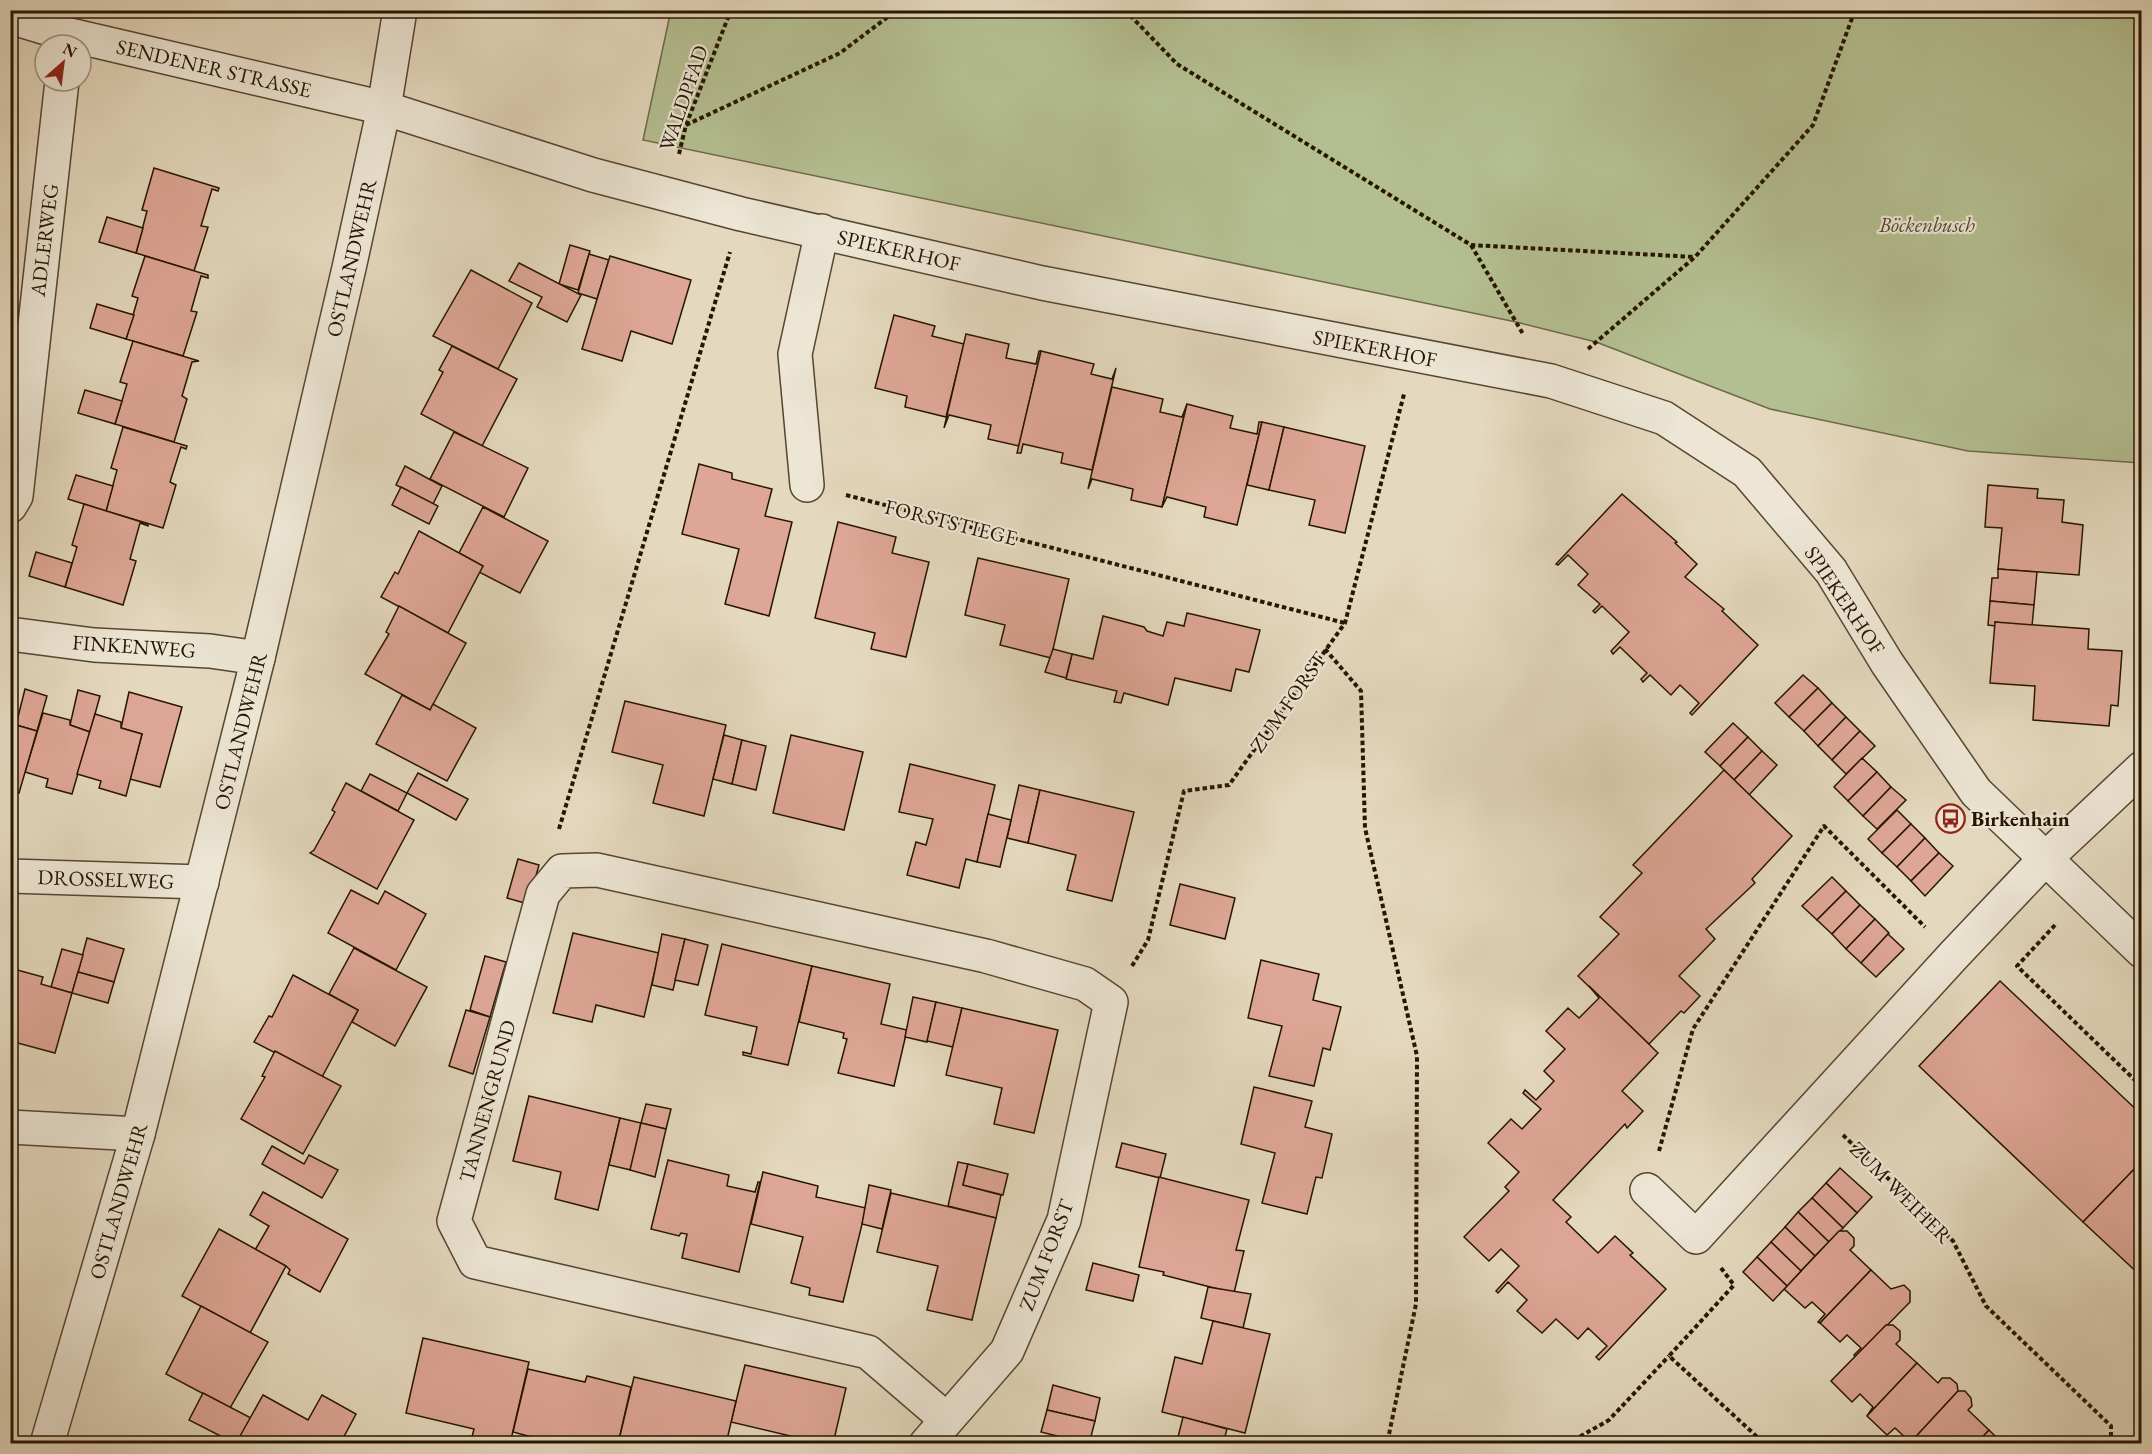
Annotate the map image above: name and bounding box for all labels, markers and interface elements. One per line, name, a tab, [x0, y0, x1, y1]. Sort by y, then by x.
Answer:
street label: SENDENER STRASSE	[114, 32, 314, 104]
north arrow	[33, 33, 93, 93]
text: N	[59, 38, 80, 63]
street label: WALDPFAD	[652, 41, 714, 155]
street label: OSTLANDWEHR	[320, 175, 383, 340]
street label: ADLERWEG	[24, 182, 64, 299]
park label: Böckenbusch	[1878, 211, 1975, 238]
street label: SPIEKERHOF	[835, 223, 963, 277]
street label: SPIEKERHOF	[1311, 323, 1439, 373]
street label: FORSTSTIEGE	[882, 493, 1020, 552]
street label: SPIEKERHOF	[1799, 541, 1891, 660]
street label: FINKENWEG	[71, 628, 197, 664]
street label: ZUM FORST	[1243, 646, 1333, 758]
street label: OSTLANDWEHR	[207, 648, 273, 813]
bus stop icon: Birkenhain	[1934, 802, 1966, 834]
place label: Birkenhain	[1971, 805, 2070, 832]
street label: DROSSELWEG	[37, 863, 175, 895]
street label: TANNENGRUND	[452, 1017, 522, 1185]
street label: OSTLANDWEHR	[83, 1119, 154, 1282]
street label: ZUM WEIHER	[1844, 1135, 1958, 1249]
street label: ZUM FORST	[1012, 1195, 1080, 1314]

